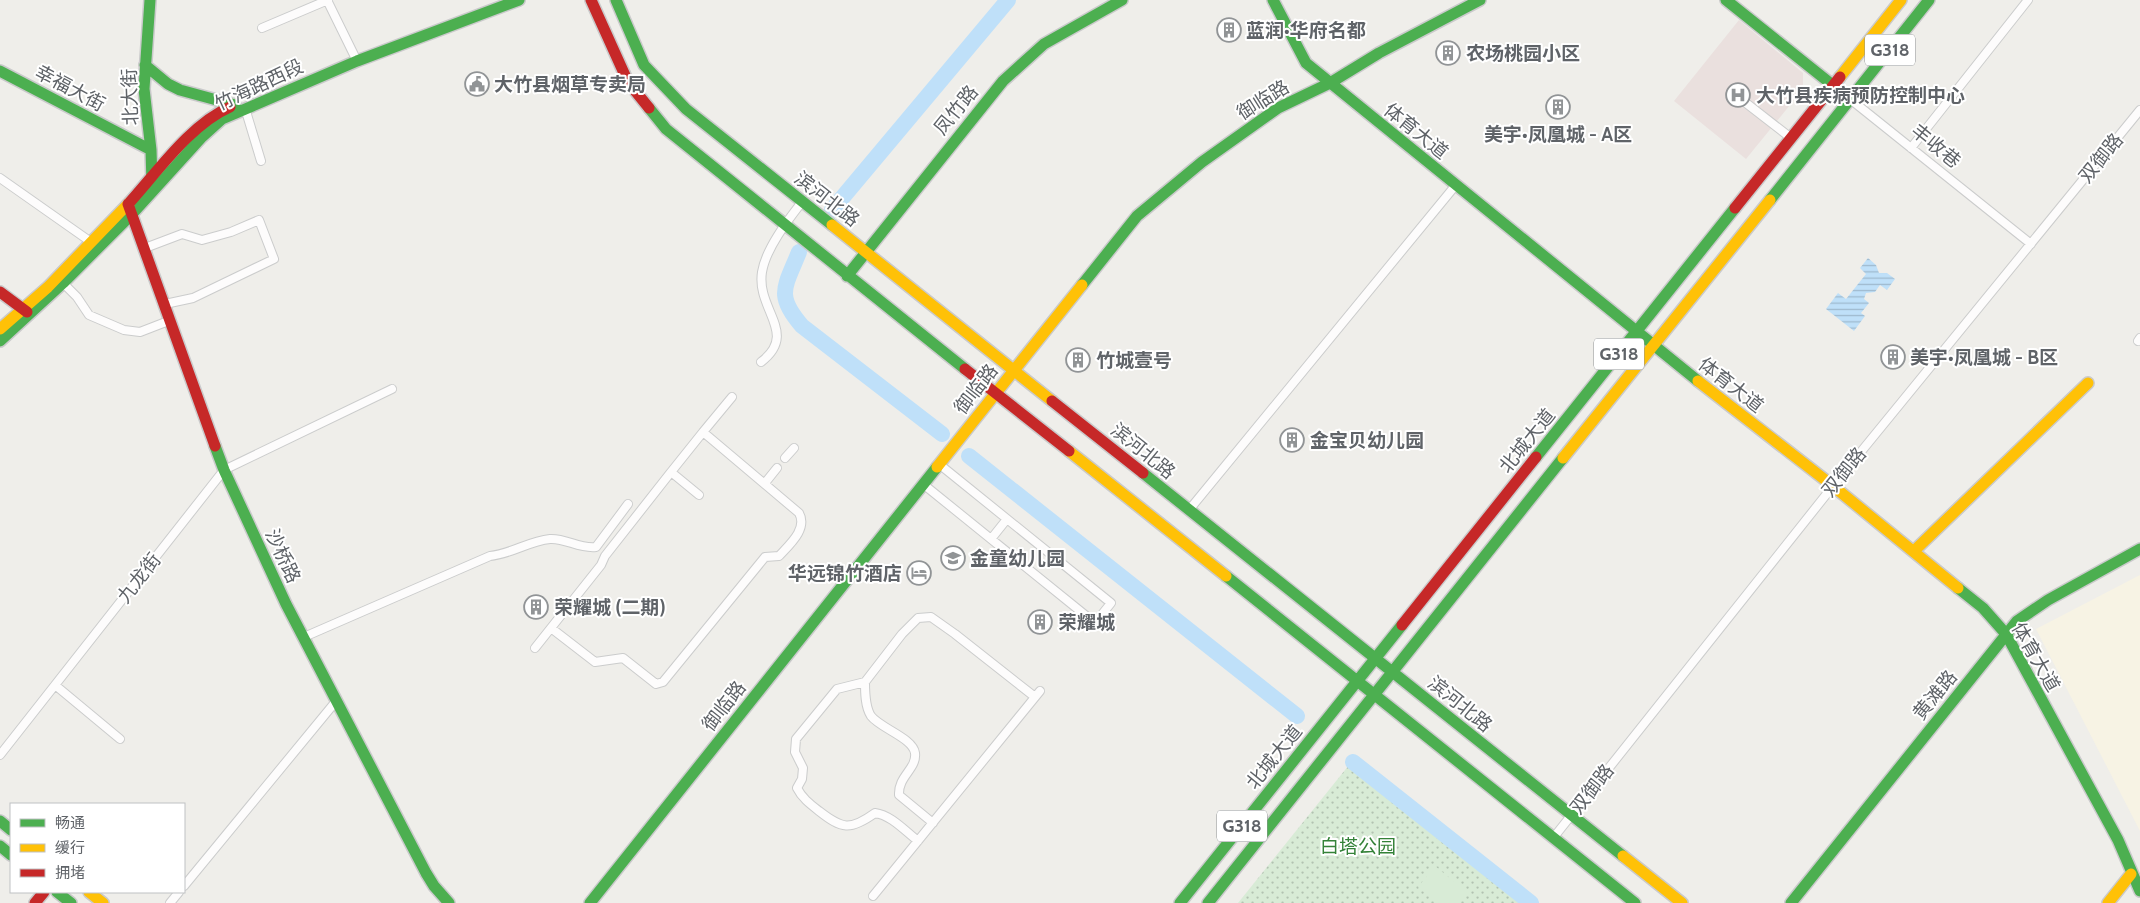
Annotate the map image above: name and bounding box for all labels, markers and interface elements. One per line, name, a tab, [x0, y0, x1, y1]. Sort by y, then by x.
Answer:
building icon: 蓝润•华府名都	[1216, 17, 1242, 43]
place label: 蓝润•华府名都	[1246, 19, 1366, 42]
road number: G318	[1865, 34, 1915, 66]
building icon: 农场桃园小区	[1435, 40, 1461, 66]
place label: 农场桃园小区	[1466, 42, 1580, 65]
street label: 竹海路西段	[211, 54, 307, 116]
street label: 幸福大街	[31, 60, 109, 116]
street label: 北大街	[118, 68, 142, 126]
public building icon: 大竹县烟草专卖局	[464, 71, 490, 97]
place label: 大竹县烟草专卖局	[494, 73, 646, 96]
street label: 御临路	[1233, 75, 1293, 125]
street label: 凤竹路	[929, 81, 983, 139]
hospital icon: 大竹县疾病预防控制中心	[1725, 82, 1751, 108]
place label: 大竹县疾病预防控制中心	[1756, 84, 1965, 107]
building icon: 美宇•凤凰城 - A区	[1545, 94, 1571, 120]
street label: 体育大道	[1379, 98, 1453, 164]
street label: 丰收巷	[1907, 119, 1965, 173]
place label: 美宇•凤凰城 - A区	[1484, 123, 1632, 146]
street label: 双御路	[2074, 129, 2128, 187]
street label: 滨河北路	[790, 167, 864, 231]
road number: G318	[1594, 338, 1644, 369]
building icon: 美宇•凤凰城 - B区	[1880, 344, 1906, 370]
place label: 美宇•凤凰城 - B区	[1910, 346, 2058, 369]
building icon: 竹城壹号	[1065, 347, 1091, 373]
place label: 竹城壹号	[1096, 349, 1172, 372]
street label: 体育大道	[1694, 353, 1768, 417]
street label: 御临路	[949, 359, 1003, 419]
street label: 北城大道	[1494, 404, 1560, 478]
street label: 滨河北路	[1106, 418, 1180, 484]
building icon: 金宝贝幼儿园	[1279, 427, 1305, 453]
place label: 金宝贝幼儿园	[1310, 429, 1424, 452]
street label: 双御路	[1817, 443, 1871, 501]
street label: 沙桥路	[261, 525, 305, 587]
school or university icon: 金童幼儿园	[940, 545, 966, 571]
place label: 金童幼儿园	[970, 547, 1065, 570]
street label: 九龙街	[112, 548, 166, 608]
hotel icon: 华远锦竹酒店	[906, 560, 932, 586]
place label: 华远锦竹酒店	[788, 562, 902, 585]
building icon: 荣耀城 (二期)	[523, 594, 549, 620]
place label: 荣耀城 (二期)	[554, 596, 666, 619]
building icon: 荣耀城	[1027, 609, 1053, 635]
place label: 荣耀城	[1058, 611, 1115, 634]
street label: 体育大道	[2007, 618, 2065, 696]
street label: 黄滩路	[1908, 666, 1962, 724]
street label: 滨河北路	[1423, 671, 1497, 737]
street label: 御临路	[697, 676, 751, 736]
street label: 北城大道	[1241, 720, 1307, 794]
street label: 双御路	[1565, 759, 1619, 819]
legend	[10, 803, 185, 893]
road number: G318	[1217, 810, 1267, 841]
text: 畅通	[55, 814, 85, 832]
park label: 白塔公园	[1320, 835, 1396, 858]
text: 缓行	[55, 839, 85, 857]
text: 拥堵	[55, 864, 85, 882]

